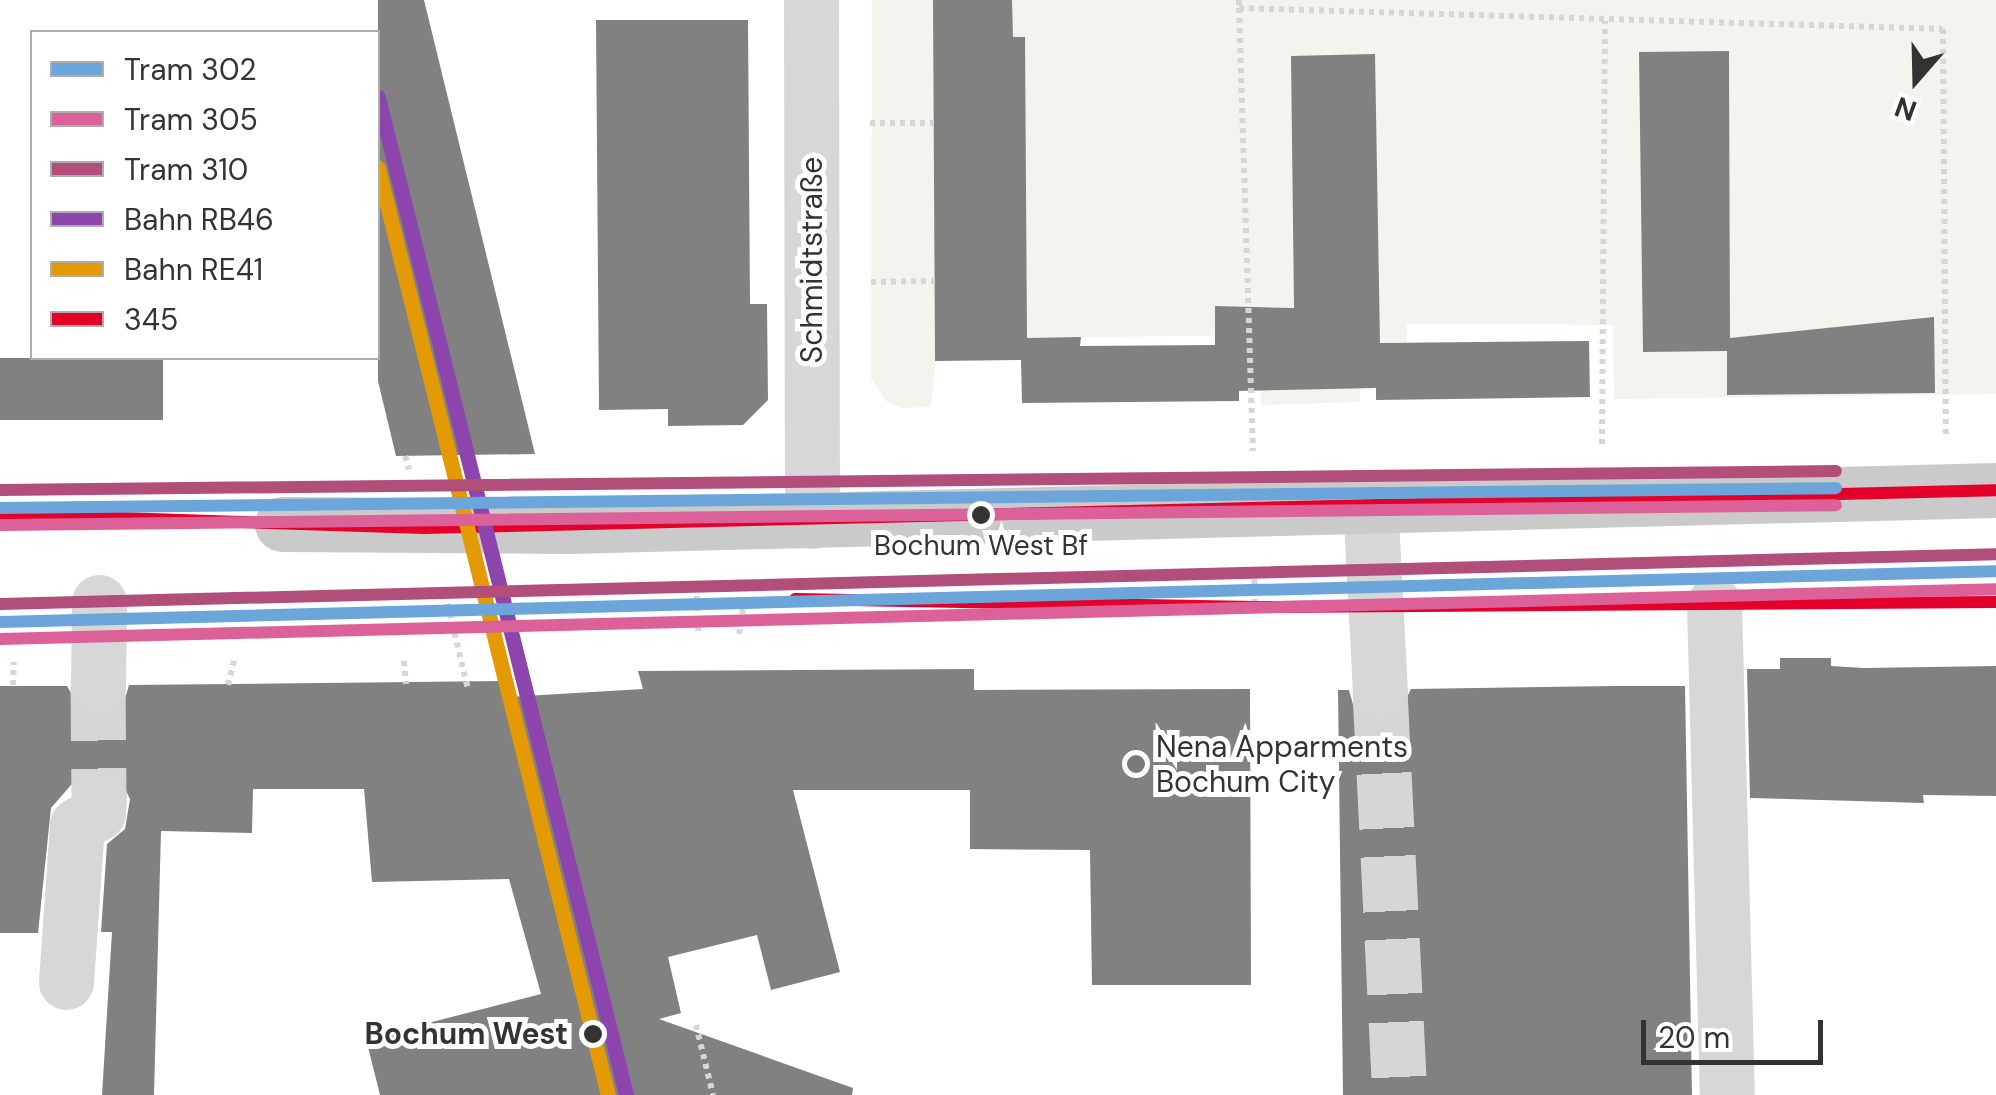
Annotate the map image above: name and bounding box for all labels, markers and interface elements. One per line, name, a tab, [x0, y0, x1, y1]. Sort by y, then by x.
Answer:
legend	[30, 30, 380, 360]
north arrow	[1866, 30, 1966, 130]
text: Tram 302	[124, 50, 256, 89]
text: N	[1890, 88, 1921, 130]
text: Tram 305	[124, 100, 258, 139]
text: Tram 310	[124, 150, 248, 189]
street label: Schmidtstraße	[794, 157, 830, 363]
text: Bahn RB46	[124, 200, 274, 239]
text: Bahn RE41	[124, 250, 263, 289]
text: 345	[124, 300, 178, 339]
marker: Bochum West Bf	[971, 505, 991, 525]
place label: Bochum West Bf	[874, 529, 1088, 563]
place label: Nena Apparments Bochum City	[1156, 729, 1408, 800]
marker: Nena Apparments Bochum City	[1125, 753, 1147, 775]
scale bar	[1646, 1000, 1828, 1062]
place label: Bochum West	[365, 1016, 568, 1052]
marker: Bochum West	[577, 1018, 609, 1050]
text: 20 m	[1658, 1018, 1730, 1057]

